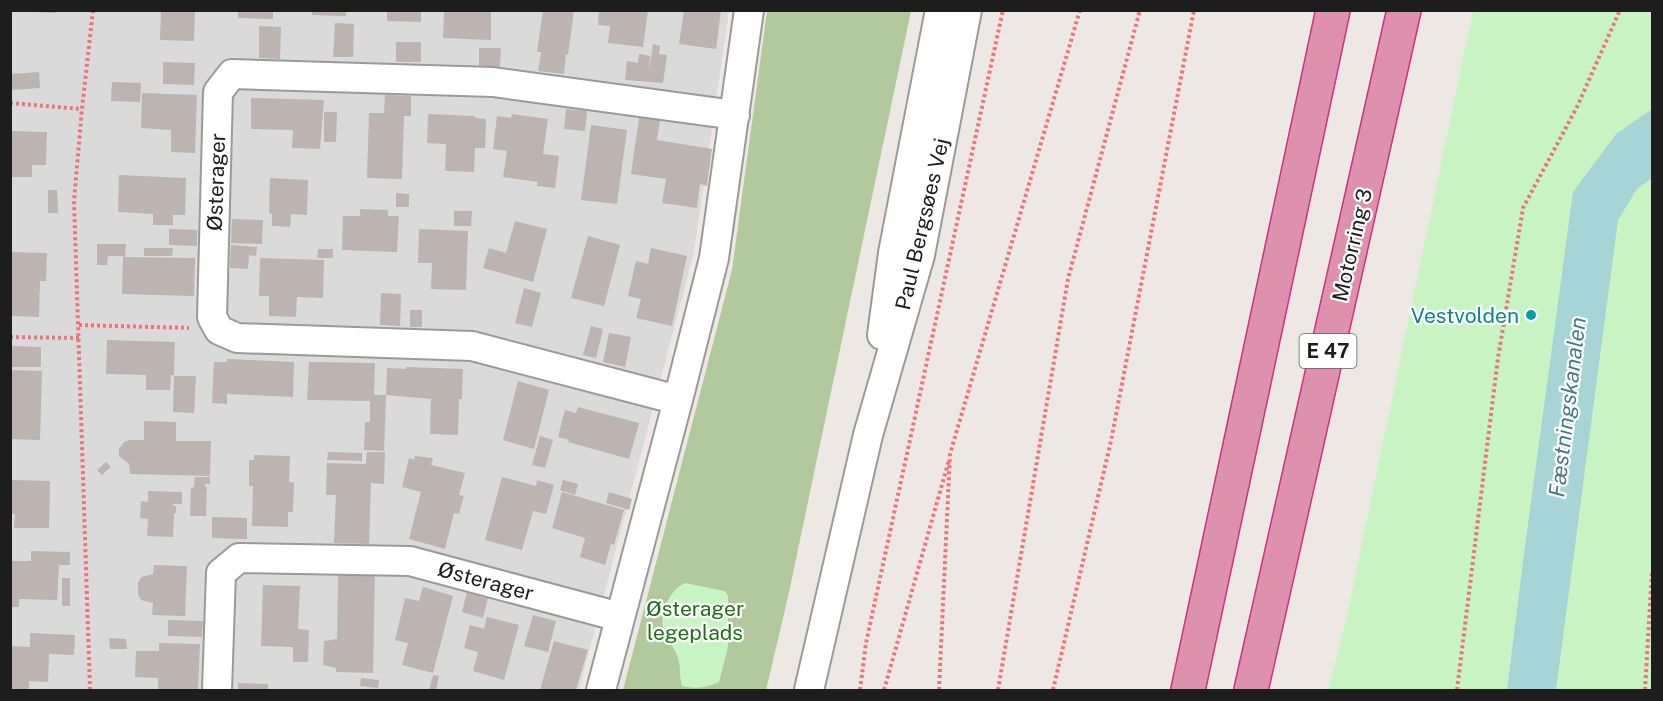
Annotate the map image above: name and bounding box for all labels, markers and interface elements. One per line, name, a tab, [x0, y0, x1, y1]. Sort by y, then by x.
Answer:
street label: Østerager	[202, 132, 230, 232]
street label: Paul Bergsøes Vej	[890, 136, 954, 312]
street label: Motorring 3	[1327, 186, 1377, 304]
place label: Vestvolden	[1411, 303, 1519, 328]
marker: Vestvolden	[1524, 308, 1538, 322]
water label: Fæstningskanalen	[1543, 315, 1591, 499]
road number: E 47	[1300, 334, 1356, 368]
street label: Østerager	[435, 556, 537, 606]
park label: Østerager legeplads	[646, 596, 744, 645]

